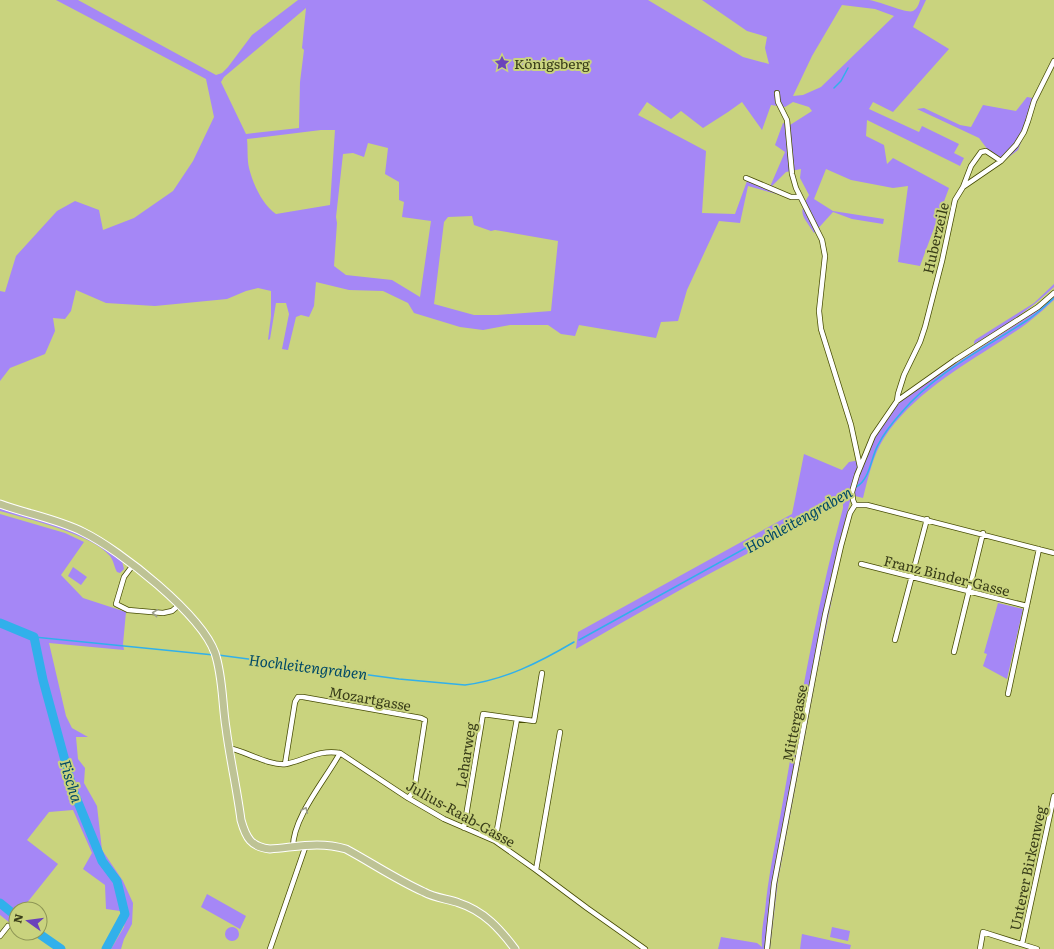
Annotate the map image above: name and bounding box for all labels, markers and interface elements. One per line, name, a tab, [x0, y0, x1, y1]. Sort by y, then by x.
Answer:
place label: Königsberg	[514, 53, 590, 73]
place icon: Königsberg	[493, 54, 511, 72]
street label: Huberzeile	[917, 200, 953, 276]
water label: Hochleitengraben	[740, 480, 856, 558]
street label: Franz Binder-Gasse	[882, 550, 1012, 600]
one-way arrow	[152, 608, 158, 617]
water label: Hochleitengraben	[247, 647, 369, 685]
street label: Mozartgasse	[327, 681, 413, 715]
street label: Mittergasse	[777, 683, 811, 763]
street label: Leharweg	[450, 721, 480, 789]
water label: Fischa	[55, 757, 89, 806]
street label: Julius-Raab-Gasse	[403, 775, 519, 851]
street label: Unterer Birkenweg	[1004, 804, 1050, 932]
one-way arrow	[300, 807, 308, 815]
north arrow	[8, 901, 48, 941]
text: N	[8, 912, 26, 925]

